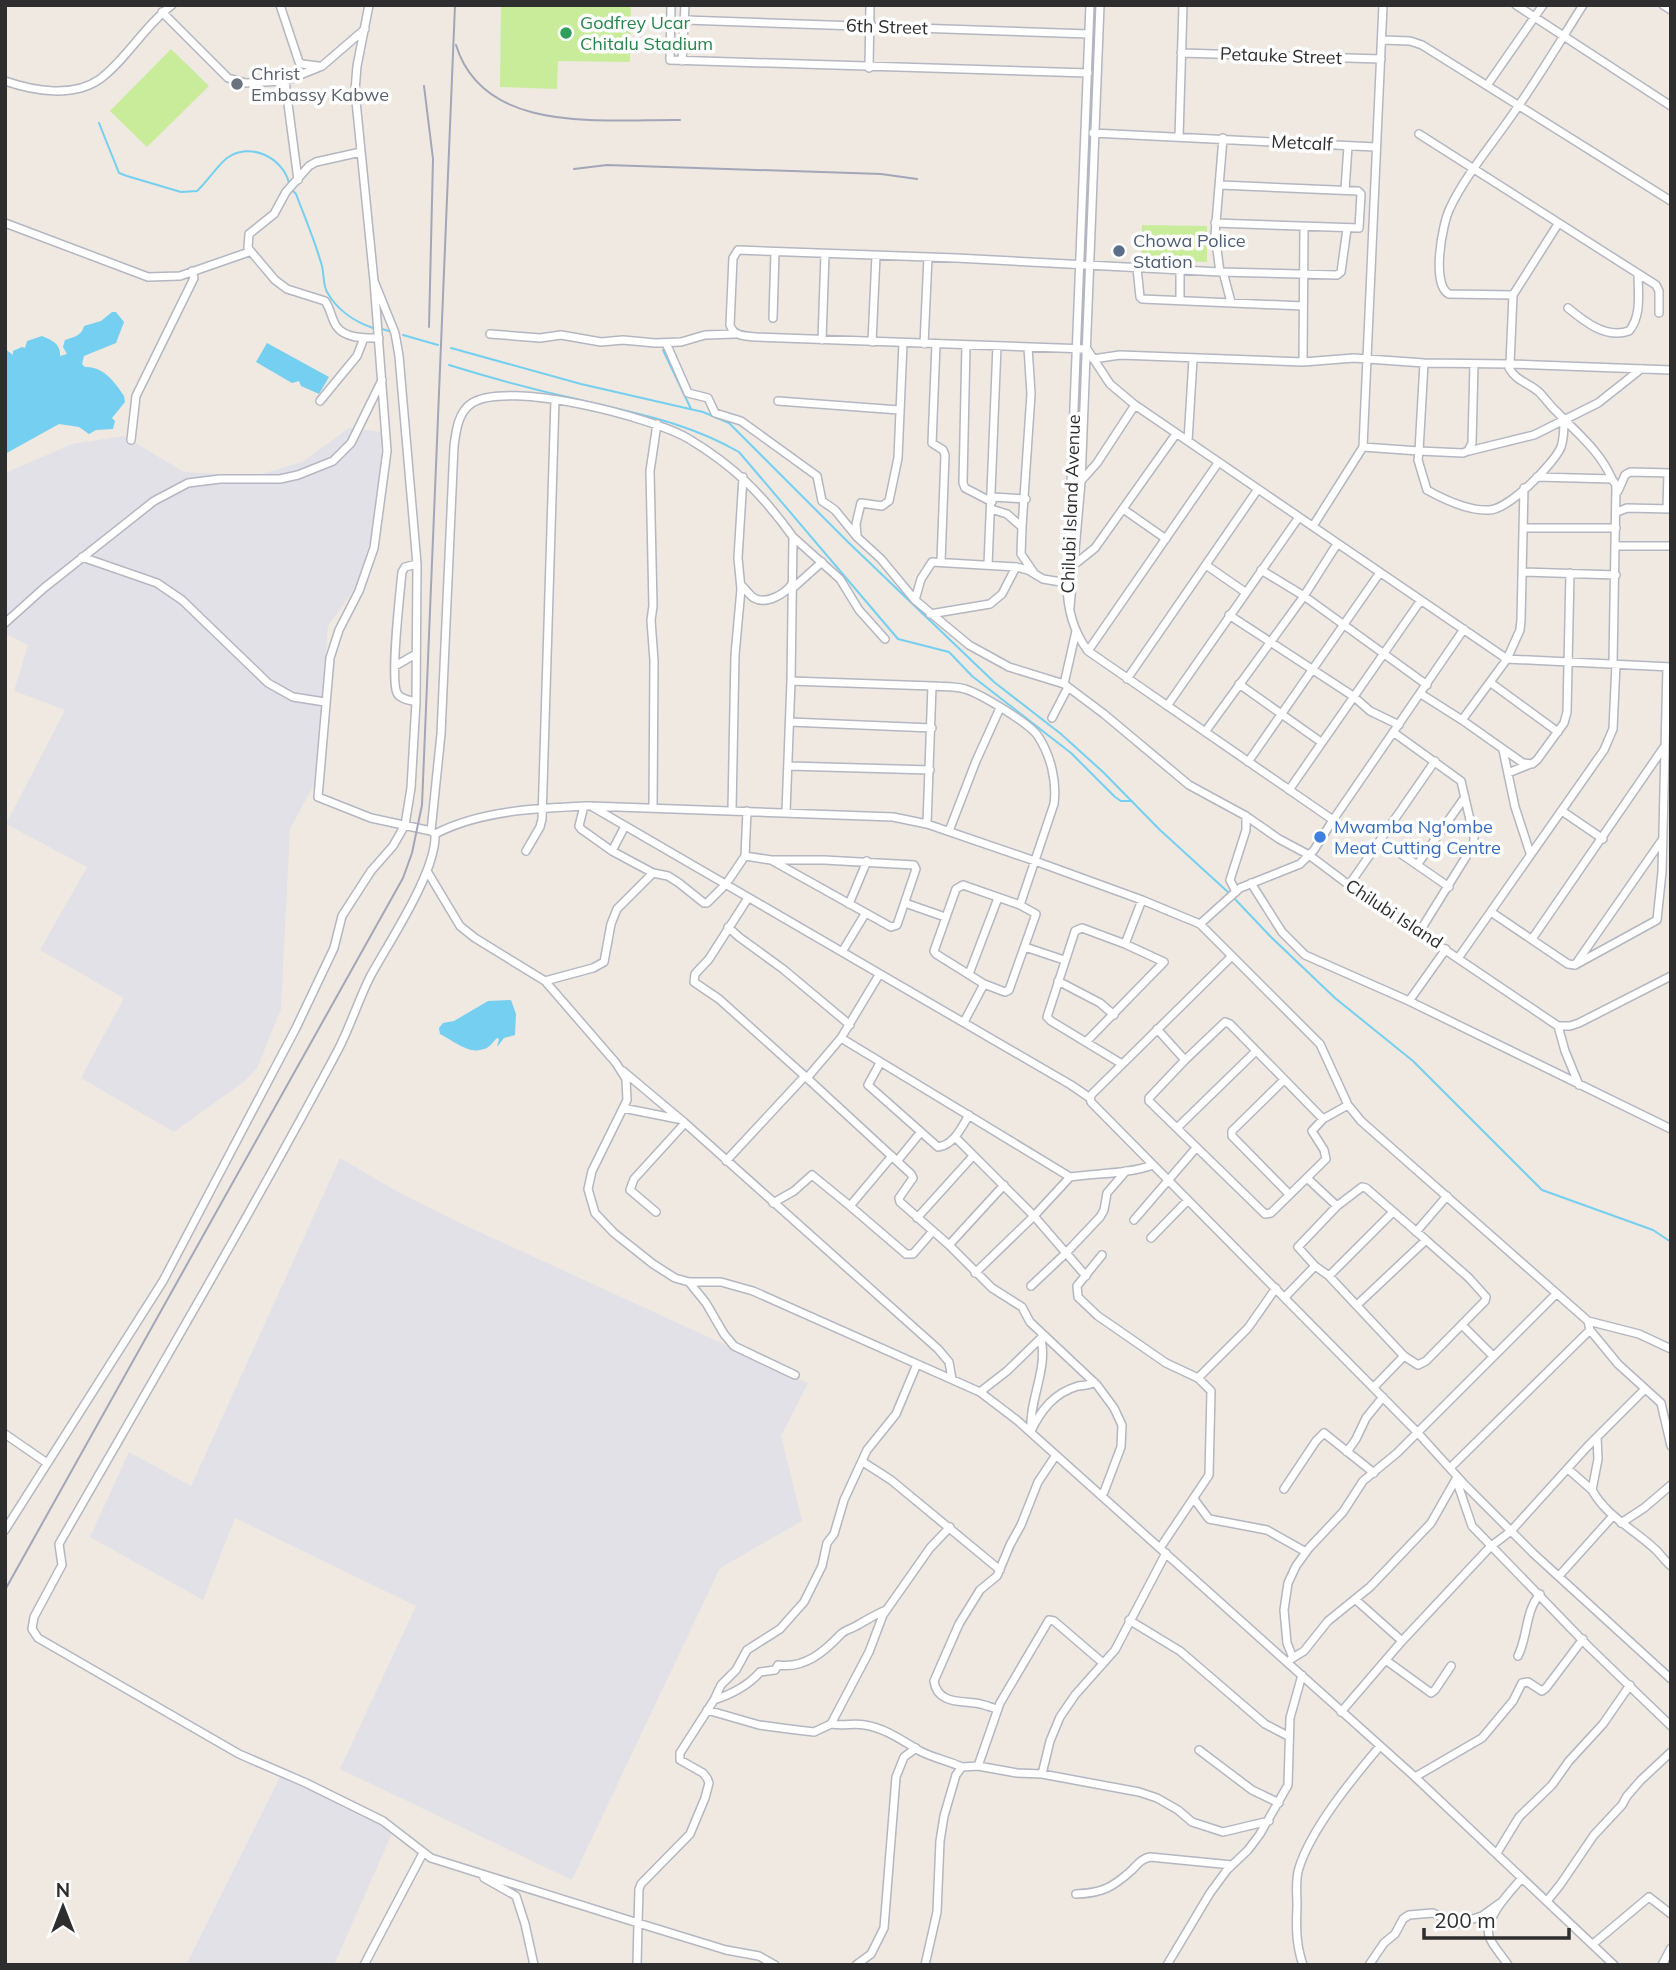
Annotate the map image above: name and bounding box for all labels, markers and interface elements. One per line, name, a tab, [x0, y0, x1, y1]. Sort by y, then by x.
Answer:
place label: Godfrey Ucar Chitalu Stadium	[580, 11, 713, 55]
street label: 6th Street	[846, 14, 928, 39]
marker: Godfrey Ucar Chitalu Stadium	[558, 25, 574, 41]
street label: Petauke Street	[1220, 42, 1342, 69]
place label: Christ Embassy Kabwe	[251, 62, 389, 106]
marker: Christ Embassy Kabwe	[229, 76, 245, 92]
street label: Metcalf	[1271, 129, 1334, 156]
place label: Chowa Police Station	[1133, 229, 1246, 273]
marker: Chowa Police Station	[1111, 243, 1127, 259]
street label: Chilubi Island Avenue	[1056, 414, 1085, 594]
place label: Mwamba Ng'ombe Meat Cutting Centre	[1334, 815, 1501, 859]
marker: Mwamba Ng'ombe Meat Cutting Centre	[1312, 829, 1328, 845]
street label: Chilubi Island	[1341, 874, 1447, 954]
north arrow	[28, 1872, 98, 1942]
text: N	[56, 1878, 70, 1902]
scale bar	[1424, 1896, 1569, 1940]
text: 200 m	[1434, 1907, 1496, 1933]

